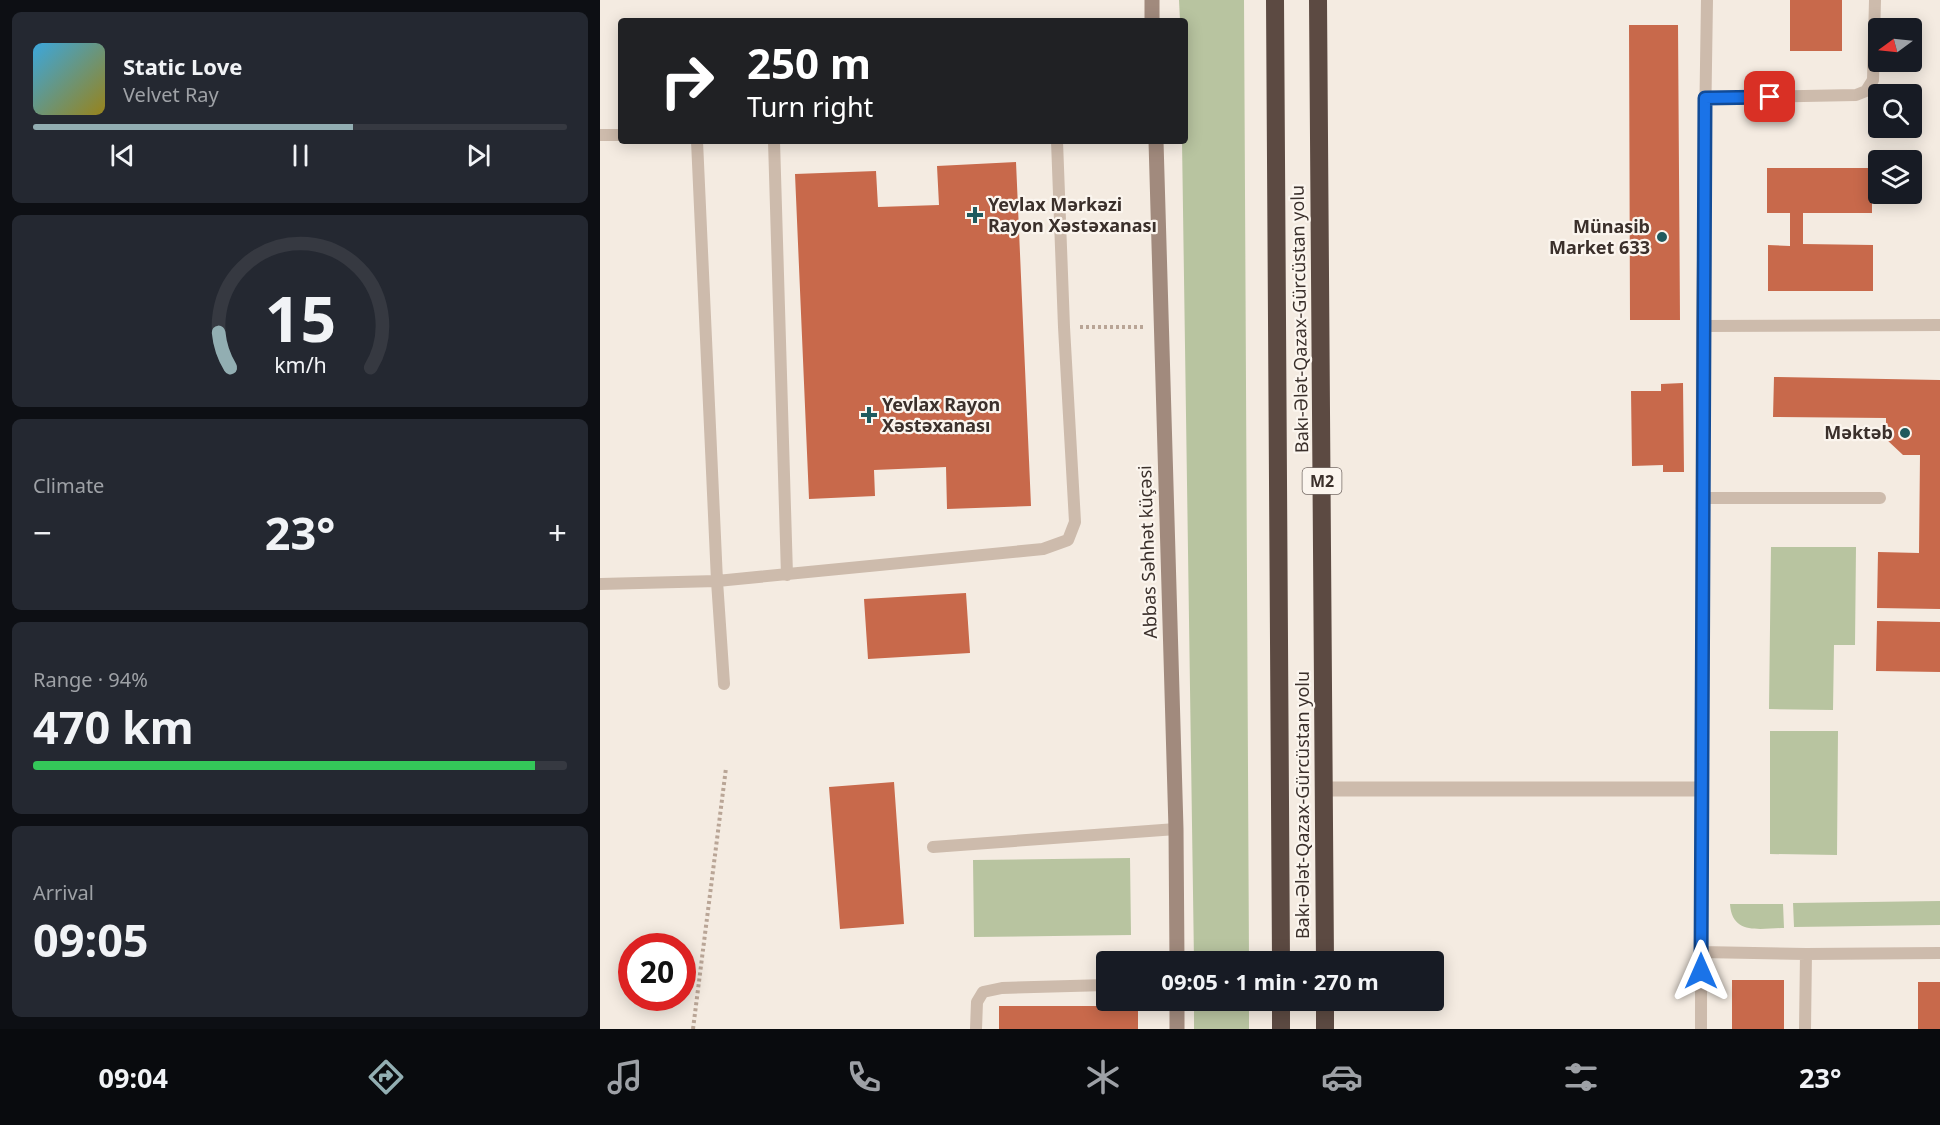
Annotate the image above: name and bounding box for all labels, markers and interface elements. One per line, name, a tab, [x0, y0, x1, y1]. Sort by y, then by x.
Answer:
north arrow	[1868, 18, 1922, 72]
map controls	[1868, 18, 1922, 204]
text: 250 m	[747, 34, 871, 91]
icon: right	[648, 42, 726, 120]
text: Static Love	[123, 51, 242, 81]
pin	[1744, 71, 1795, 122]
icon: arrive	[1753, 80, 1786, 113]
text: Velvet Ray	[123, 81, 219, 108]
button: search	[1868, 84, 1922, 138]
text: Turn right	[747, 88, 873, 125]
icon: previous	[106, 139, 139, 172]
icon: pause	[284, 139, 317, 172]
icon: next	[462, 139, 495, 172]
button: layers	[1868, 150, 1922, 204]
street label: Bakı-Ələt-Qazax-Gürcüstan yolu	[1285, 185, 1313, 453]
place label: Yevlax Mərkəzi Rayon Xəstəxanası	[988, 192, 1157, 237]
marker: Yevlax Mərkəzi Rayon Xəstəxanası	[966, 206, 984, 224]
place label: Münasib Market 633	[1549, 214, 1650, 259]
marker: Münasib Market 633	[1655, 230, 1669, 244]
text: 15	[264, 275, 336, 360]
text: km/h	[274, 351, 326, 380]
place label: Yevlax Rayon Xəstəxanası	[882, 392, 1000, 437]
marker: Yevlax Rayon Xəstəxanası	[860, 406, 878, 424]
place label: Məktəb	[1824, 420, 1893, 444]
marker: Məktəb	[1898, 426, 1912, 440]
street label: Abbas Səhhət küçəsi	[1132, 465, 1162, 639]
road number: M2	[1302, 468, 1342, 494]
text: Climate	[33, 472, 104, 499]
text: 23°	[265, 502, 335, 563]
text: −	[33, 510, 52, 555]
text: +	[548, 510, 567, 555]
text: Range · 94%	[33, 666, 148, 693]
street label: Bakı-Ələt-Qazax-Gürcüstan yolu	[1290, 671, 1314, 939]
text: 470 km	[33, 696, 194, 757]
text: Arrival	[33, 879, 94, 906]
text: 09:05	[33, 909, 149, 970]
speed limit sign: 20	[618, 933, 696, 1011]
position arrow	[1669, 939, 1733, 1003]
text: 09:05 · 1 min · 270 m	[1161, 966, 1379, 996]
icon: directions	[365, 1056, 407, 1098]
icon: music	[604, 1056, 646, 1098]
icon: phone	[843, 1056, 885, 1098]
icon: climate	[1082, 1056, 1124, 1098]
icon: car	[1321, 1056, 1363, 1098]
icon: filters	[1560, 1056, 1602, 1098]
text: 09:04	[99, 1059, 168, 1096]
text: 23°	[1799, 1059, 1841, 1096]

